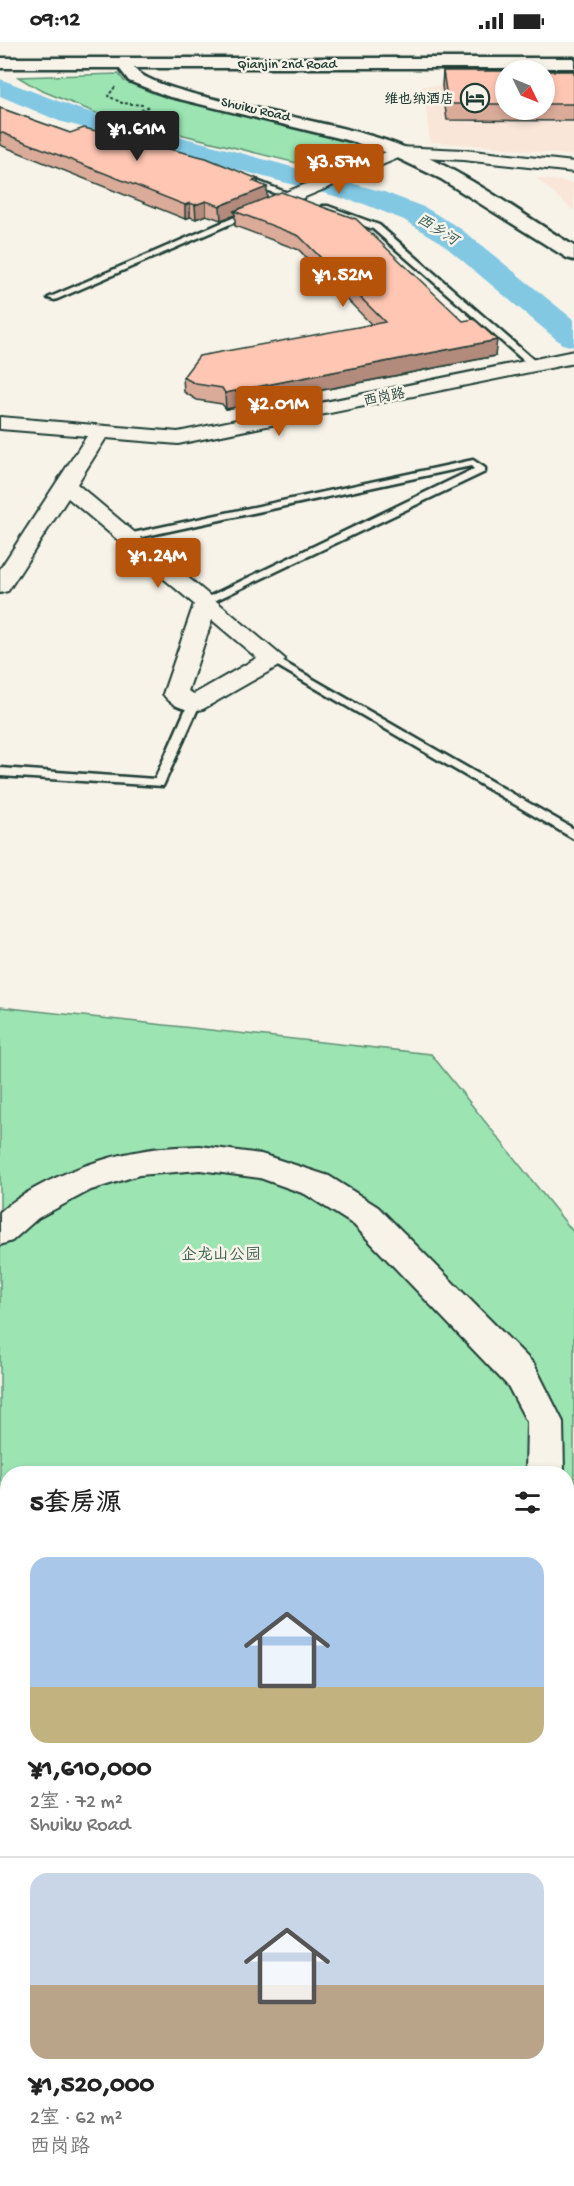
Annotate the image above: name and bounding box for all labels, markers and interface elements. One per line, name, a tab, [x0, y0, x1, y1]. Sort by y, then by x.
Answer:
text: 09:12	[30, 8, 80, 34]
street label: Qianjin 2nd Road	[237, 57, 339, 74]
north arrow	[495, 60, 555, 120]
map controls	[495, 60, 555, 120]
hotel icon: 维也纳酒店	[459, 82, 491, 114]
place label: 维也纳酒店	[384, 91, 454, 109]
street label: Shuiku Road	[219, 94, 293, 127]
pin: ¥1.61M	[88, 111, 186, 162]
text: ¥1.61M	[109, 119, 165, 142]
pin: ¥3.57M	[290, 144, 388, 195]
text: ¥3.57M	[309, 152, 369, 175]
water label: 西乡河	[413, 210, 464, 252]
pin: ¥1.52M	[294, 257, 392, 308]
text: ¥1.52M	[314, 265, 372, 288]
street label: 西岗路	[362, 385, 407, 411]
pin: ¥2.01M	[230, 386, 328, 437]
text: ¥2.01M	[250, 394, 308, 417]
pin: ¥1.24M	[109, 538, 207, 589]
text: ¥1.24M	[130, 546, 186, 569]
park label: 企龙山公园	[181, 1246, 261, 1266]
icon: filters	[511, 1486, 544, 1519]
text: 5套房源	[30, 1490, 122, 1521]
icon: home	[233, 1596, 341, 1704]
text: ¥1,610,000	[30, 1755, 152, 1786]
text: 2室 · 72 m²	[30, 1792, 123, 1815]
text: Shuiku Road	[30, 1815, 130, 1838]
icon: home	[233, 1912, 341, 2020]
text: ¥1,520,000	[30, 2071, 154, 2102]
text: 2室 · 62 m²	[30, 2108, 122, 2131]
text: 西岗路	[30, 2137, 90, 2160]

